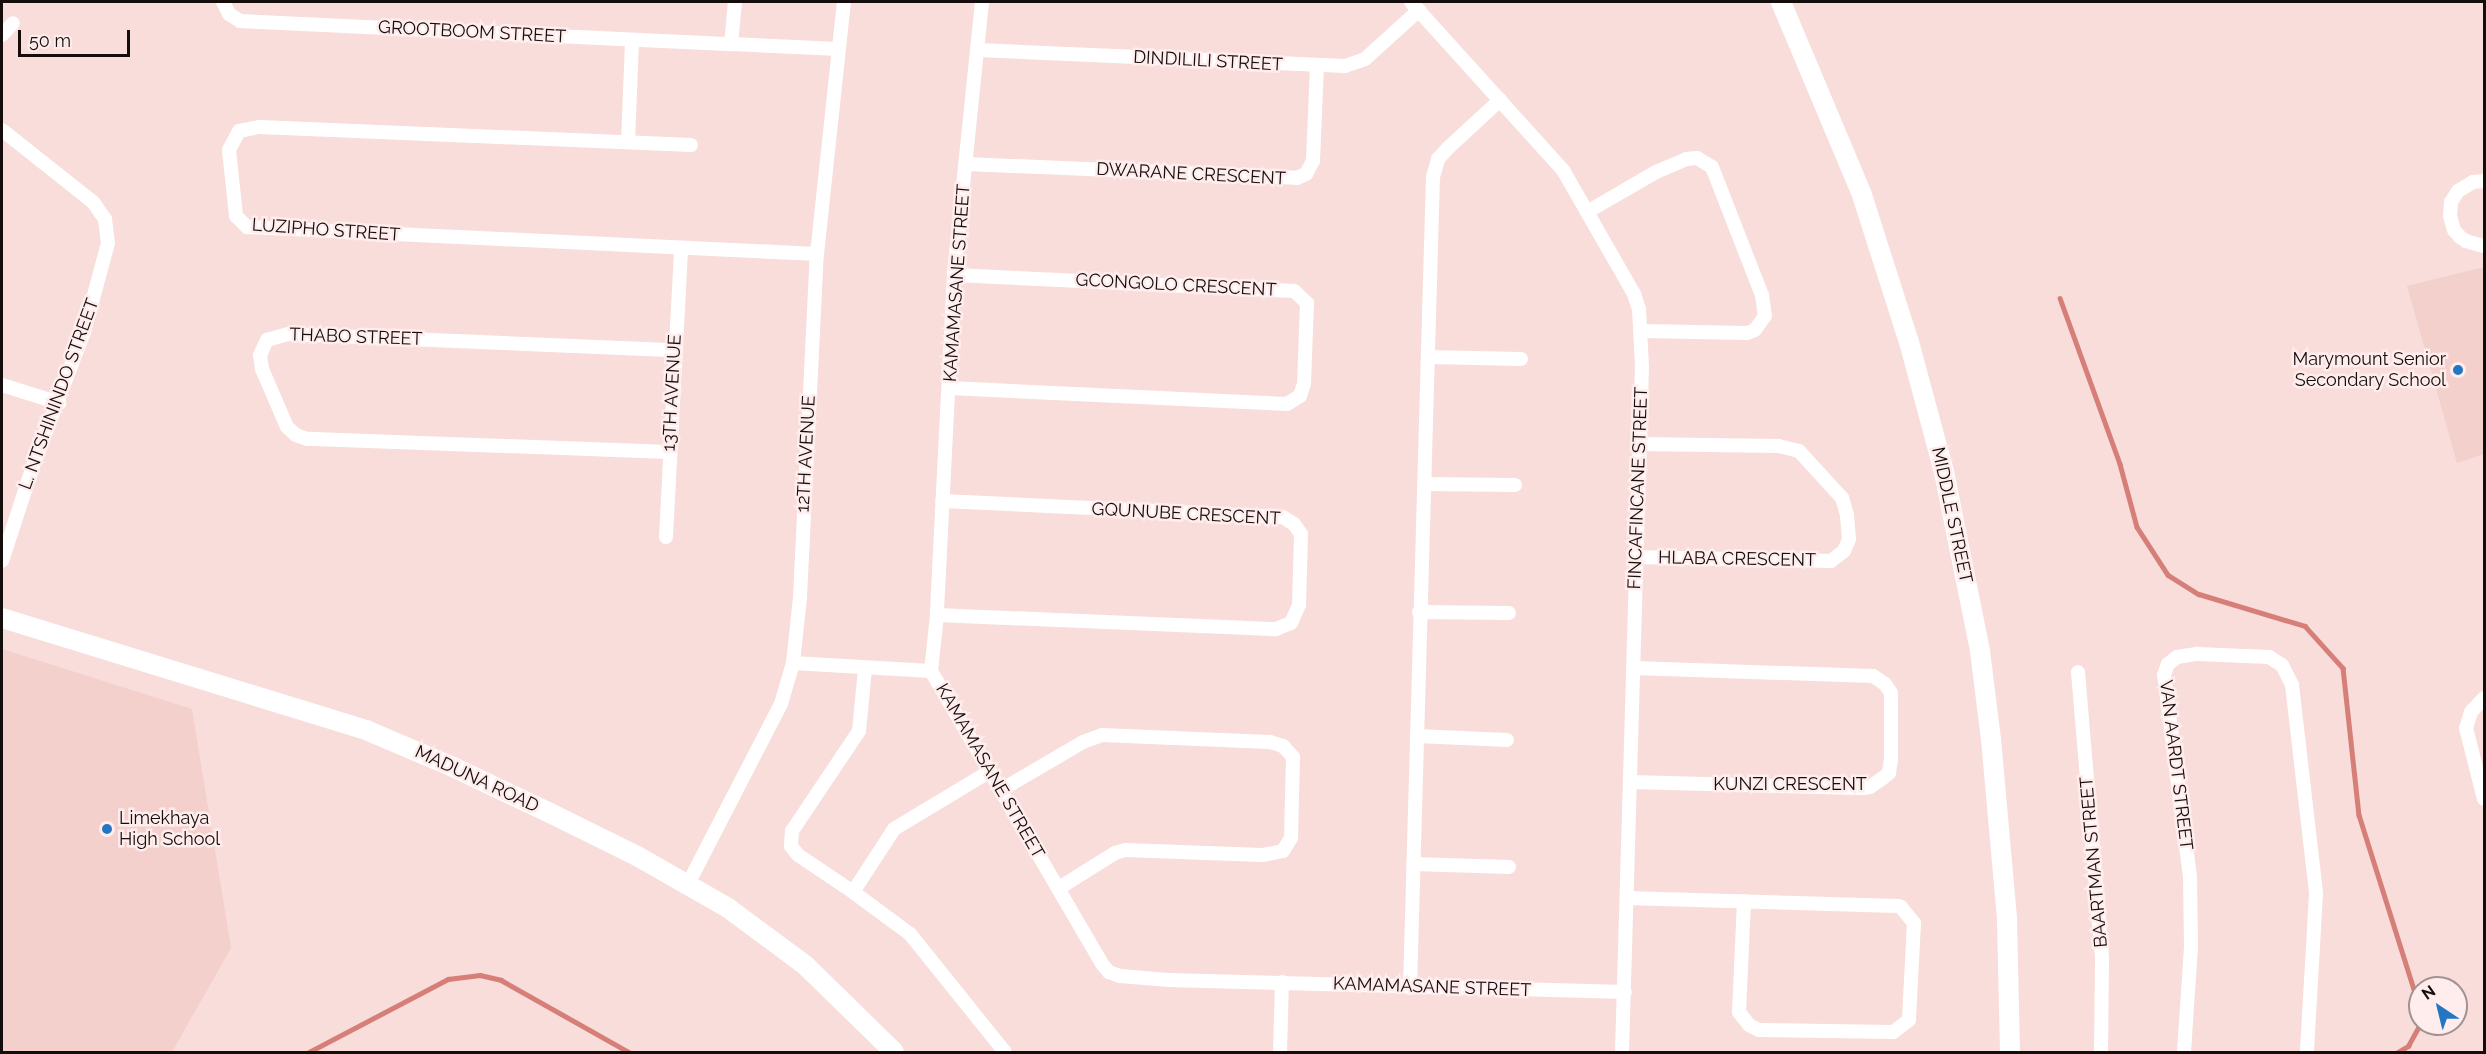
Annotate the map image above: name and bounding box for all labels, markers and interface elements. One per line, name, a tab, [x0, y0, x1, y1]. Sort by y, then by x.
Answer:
street label: GROOTBOOM STREET	[377, 16, 567, 48]
scale bar	[21, 18, 134, 56]
text: 50 m	[29, 30, 71, 51]
street label: DINDILILI STREET	[1133, 46, 1283, 76]
street label: DWARANE CRESCENT	[1096, 158, 1286, 190]
street label: KAMAMASANE STREET	[939, 183, 975, 383]
street label: LUZIPHO STREET	[251, 214, 401, 246]
street label: GCONGOLO CRESCENT	[1075, 269, 1277, 301]
street label: L. NTSHININDO STREET	[14, 295, 104, 493]
street label: THABO STREET	[289, 324, 423, 350]
street label: 13TH AVENUE	[658, 334, 686, 452]
place label: Marymount Senior Secondary School	[2293, 349, 2446, 392]
marker: Marymount Senior Secondary School	[2451, 363, 2465, 377]
street label: FINCAFINCANE STREET	[1624, 386, 1652, 590]
street label: 12TH AVENUE	[792, 395, 820, 513]
street label: MIDDLE STREET	[1927, 445, 1977, 585]
street label: GQUNUBE CRESCENT	[1091, 498, 1281, 530]
street label: HLABA CRESCENT	[1658, 547, 1816, 571]
street label: VAN AARDT STREET	[2155, 678, 2197, 852]
street label: KAMAMASANE STREET	[931, 680, 1049, 862]
street label: MADUNA ROAD	[411, 741, 543, 817]
street label: KUNZI CRESCENT	[1713, 773, 1867, 795]
street label: BAARTMAN STREET	[2076, 776, 2112, 948]
place label: Limekhaya High School	[119, 808, 220, 850]
marker: Limekhaya High School	[100, 822, 114, 836]
street label: KAMAMASANE STREET	[1333, 973, 1531, 1001]
north arrow	[2408, 976, 2468, 1036]
text: N	[2418, 981, 2439, 1004]

